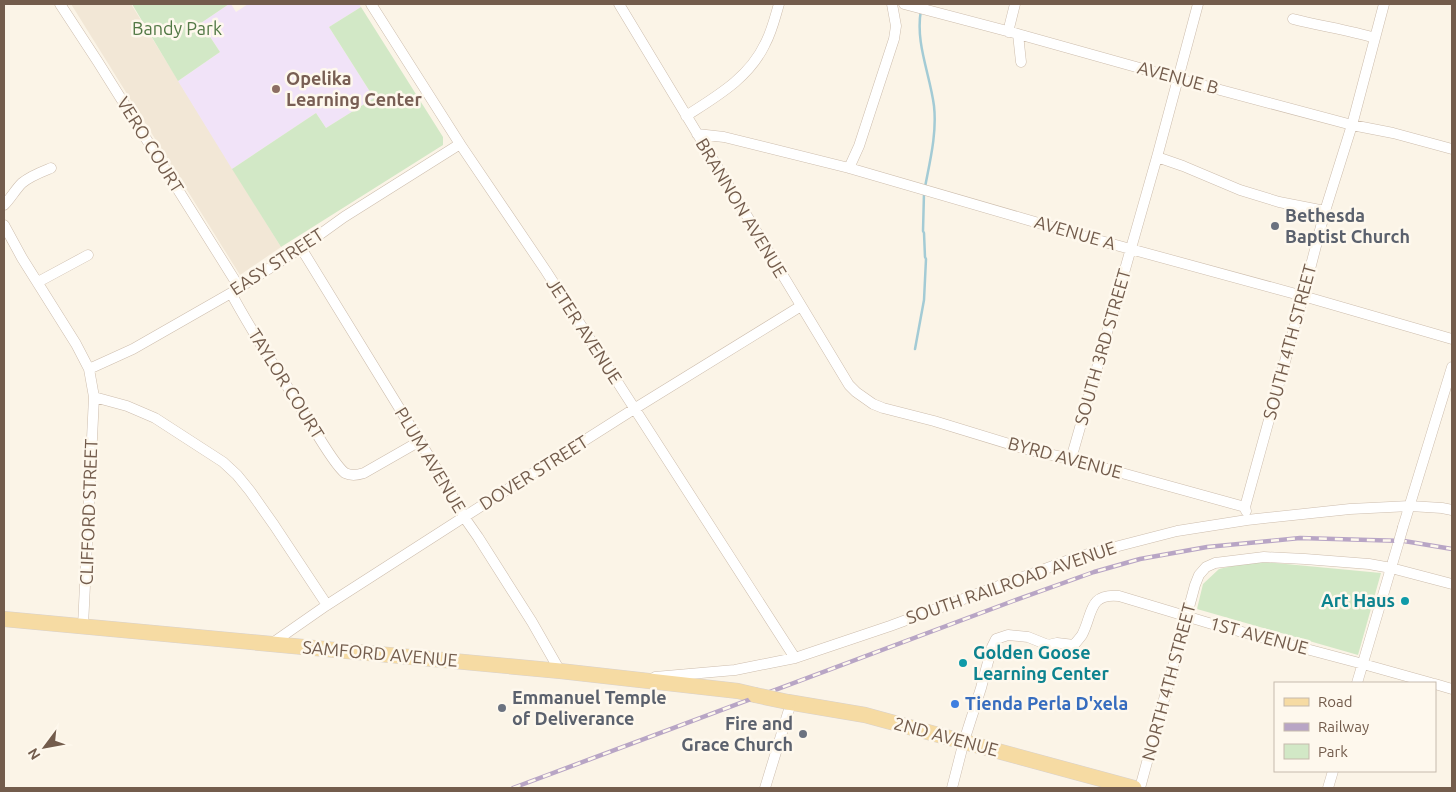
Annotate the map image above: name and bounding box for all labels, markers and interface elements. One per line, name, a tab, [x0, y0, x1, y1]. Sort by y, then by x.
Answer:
park label: Bandy Park	[132, 18, 222, 38]
street label: AVENUE B	[1136, 57, 1221, 97]
place label: Opelika Learning Center	[286, 68, 422, 109]
marker: Opelika Learning Center	[270, 83, 282, 95]
street label: VERO COURT	[113, 93, 188, 196]
street label: BRANNON AVENUE	[692, 134, 791, 281]
place label: Bethesda Baptist Church	[1285, 205, 1410, 246]
street label: AVENUE A	[1032, 211, 1118, 253]
marker: Bethesda Baptist Church	[1269, 220, 1281, 232]
street label: EASY STREET	[226, 224, 327, 299]
street label: SOUTH 4TH STREET	[1259, 262, 1319, 422]
street label: SOUTH 3RD STREET	[1070, 266, 1134, 427]
street label: JETER AVENUE	[543, 274, 626, 387]
street label: TAYLOR COURT	[245, 325, 329, 442]
street label: PLUM AVENUE	[392, 403, 470, 516]
street label: DOVER STREET	[476, 431, 591, 514]
street label: BYRD AVENUE	[1006, 432, 1124, 482]
street label: CLIFFORD STREET	[75, 438, 101, 586]
street label: SOUTH RAILROAD AVENUE	[903, 537, 1118, 627]
place label: Art Haus	[1321, 590, 1395, 610]
marker: Art Haus	[1399, 595, 1411, 607]
street label: NORTH 4TH STREET	[1137, 601, 1199, 763]
street label: 1ST AVENUE	[1208, 612, 1311, 658]
street label: SAMFORD AVENUE	[302, 636, 459, 670]
place label: Golden Goose Learning Center	[973, 642, 1109, 683]
marker: Golden Goose Learning Center	[957, 657, 969, 669]
legend	[1274, 682, 1436, 772]
place label: Emmanuel Temple of Deliverance	[512, 687, 667, 728]
place label: Tienda Perla D'xela	[965, 693, 1128, 713]
text: Road	[1318, 693, 1353, 710]
marker: Tienda Perla D'xela	[949, 698, 961, 710]
marker: Emmanuel Temple of Deliverance	[496, 702, 508, 714]
street label: 2ND AVENUE	[892, 712, 1001, 760]
place label: Fire and Grace Church	[681, 713, 793, 754]
text: Railway	[1318, 718, 1369, 735]
north arrow	[20, 722, 70, 772]
marker: Fire and Grace Church	[797, 728, 809, 740]
text: Park	[1318, 743, 1348, 760]
text: N	[24, 745, 44, 763]

